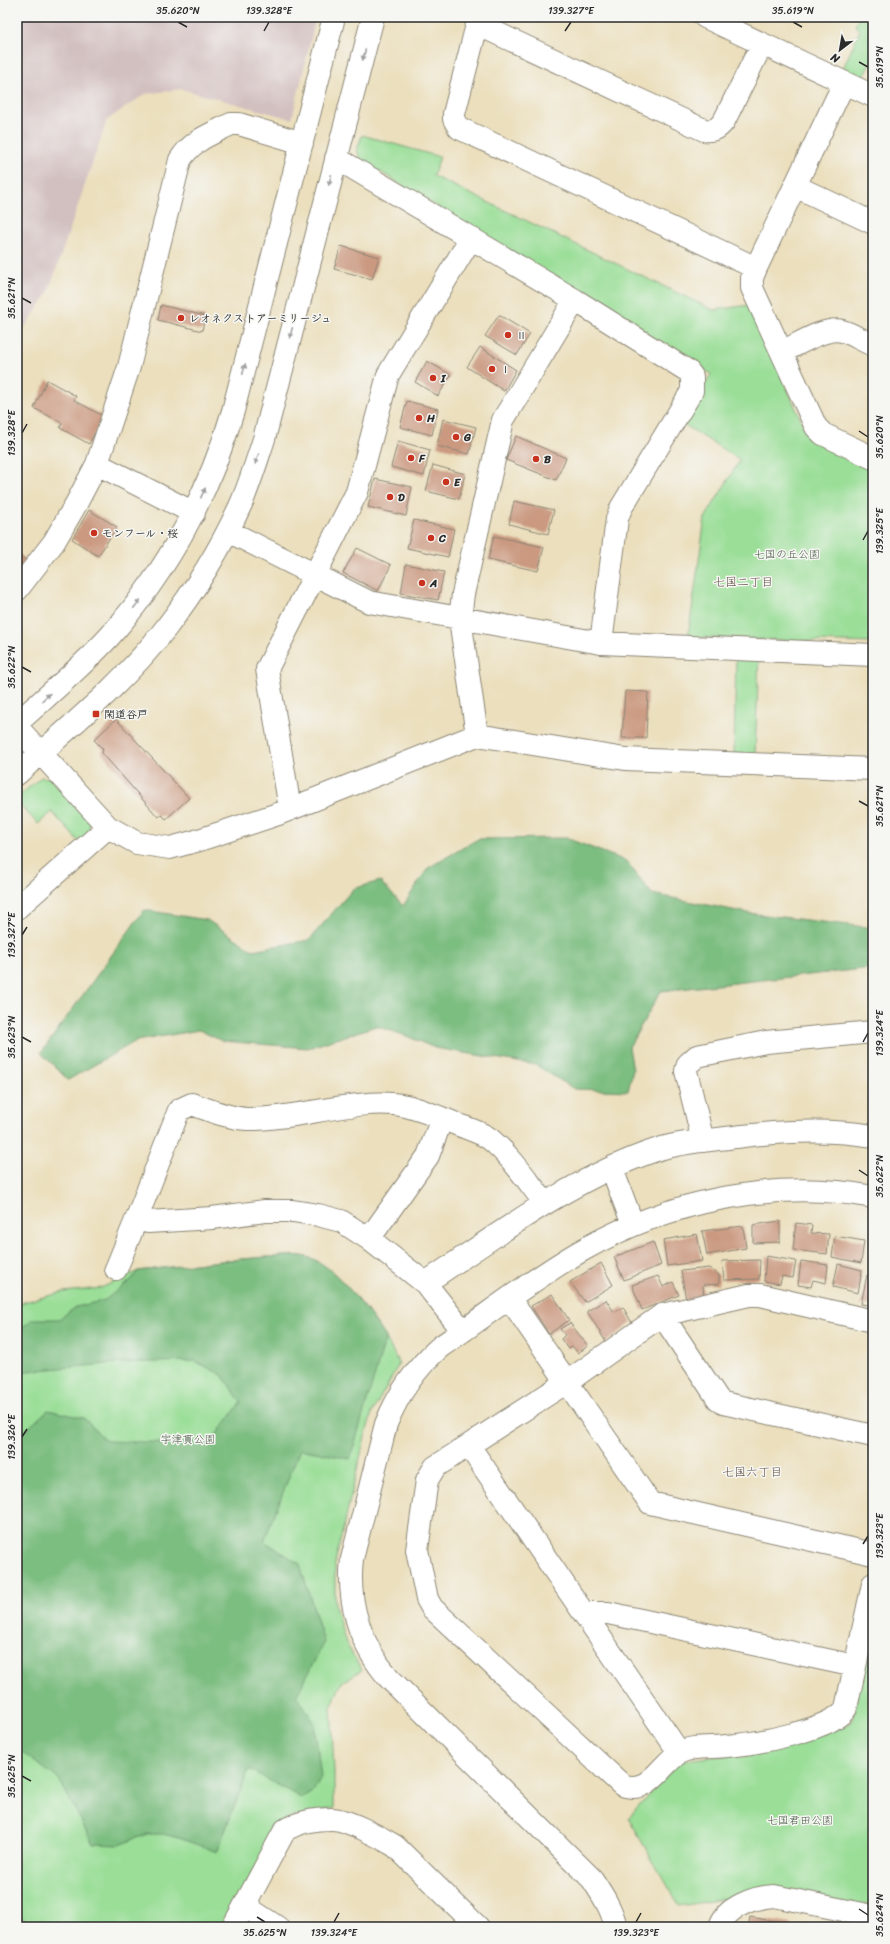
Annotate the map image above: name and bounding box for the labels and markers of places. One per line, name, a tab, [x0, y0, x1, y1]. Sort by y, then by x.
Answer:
place label: レオネクストアーミリージュ	[189, 309, 332, 328]
marker: レオネクストアーミリージュ	[176, 313, 186, 323]
place label: Ⅱ	[516, 326, 527, 345]
marker: Ⅱ	[503, 330, 513, 340]
place label: Ⅰ	[500, 360, 511, 379]
marker: Ⅰ	[487, 364, 497, 374]
place label: I	[440, 369, 447, 388]
marker: I	[428, 373, 438, 383]
place label: H	[426, 409, 435, 428]
marker: H	[414, 413, 424, 423]
place label: G	[463, 428, 471, 447]
marker: G	[451, 432, 461, 442]
place label: F	[418, 449, 426, 468]
place label: B	[544, 450, 551, 469]
marker: F	[406, 453, 416, 463]
marker: B	[531, 454, 541, 464]
place label: E	[454, 473, 461, 492]
marker: E	[441, 477, 451, 487]
place label: D	[398, 488, 405, 507]
marker: D	[385, 492, 395, 502]
place label: モンフール・桜	[102, 524, 178, 543]
marker: モンフール・桜	[89, 528, 99, 538]
place label: C	[438, 529, 446, 548]
marker: C	[426, 533, 436, 543]
place label: A	[429, 574, 437, 593]
marker: A	[417, 578, 427, 588]
place label: 閑道谷戸	[104, 705, 148, 724]
marker: 閑道谷戸	[91, 709, 101, 719]

